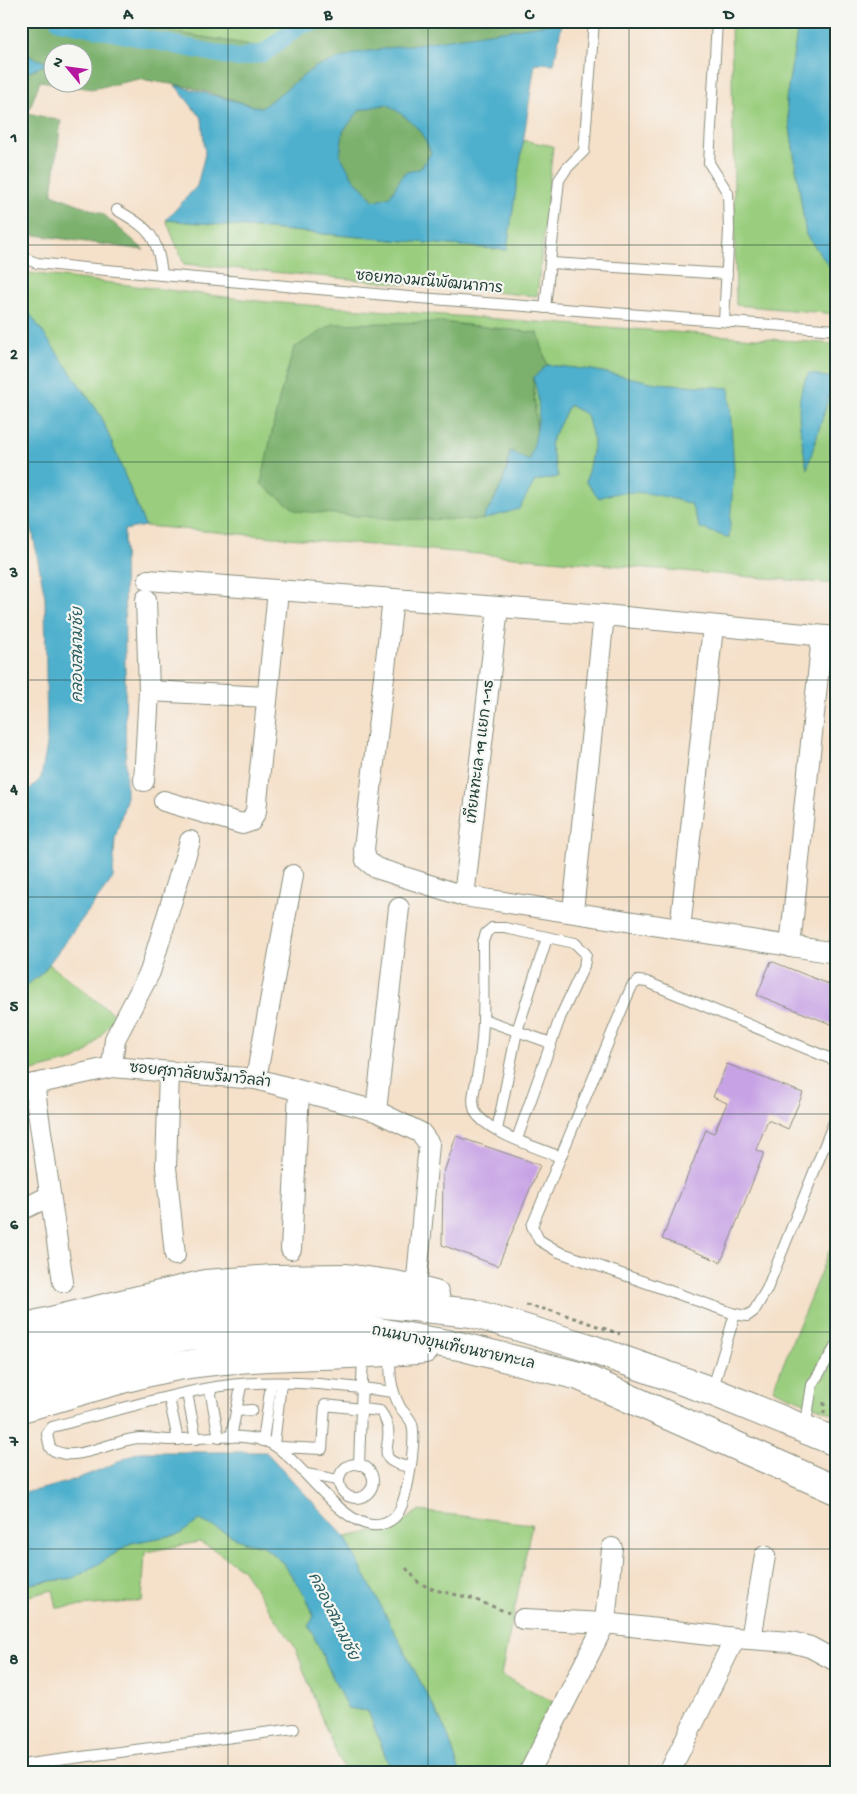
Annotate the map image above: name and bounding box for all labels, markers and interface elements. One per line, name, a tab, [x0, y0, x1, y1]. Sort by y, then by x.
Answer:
text: A	[122, 7, 134, 26]
text: B	[323, 7, 333, 26]
text: C	[524, 7, 535, 26]
text: D	[722, 7, 735, 26]
north arrow	[42, 42, 92, 92]
text: N	[49, 55, 68, 71]
text: 1	[10, 130, 17, 149]
street label: ซอยทองมณีพัฒนาการ	[355, 266, 504, 298]
text: 2	[10, 347, 18, 366]
text: 3	[9, 565, 18, 584]
water label: คลองสนามชัย	[67, 606, 89, 703]
street label: เทียนทะเล 19 แยก 1-15	[461, 679, 499, 825]
text: 4	[9, 782, 18, 801]
text: 5	[10, 999, 19, 1018]
street label: ซอยศุภาลัยพรีมาวิลล่า	[128, 1057, 272, 1092]
text: 6	[10, 1217, 19, 1236]
street label: ถนนบางขุนเทียนชายทะเล	[370, 1320, 537, 1374]
text: 7	[9, 1434, 19, 1453]
water label: คลองสนามชัย	[303, 1569, 365, 1665]
text: 8	[10, 1652, 19, 1671]

